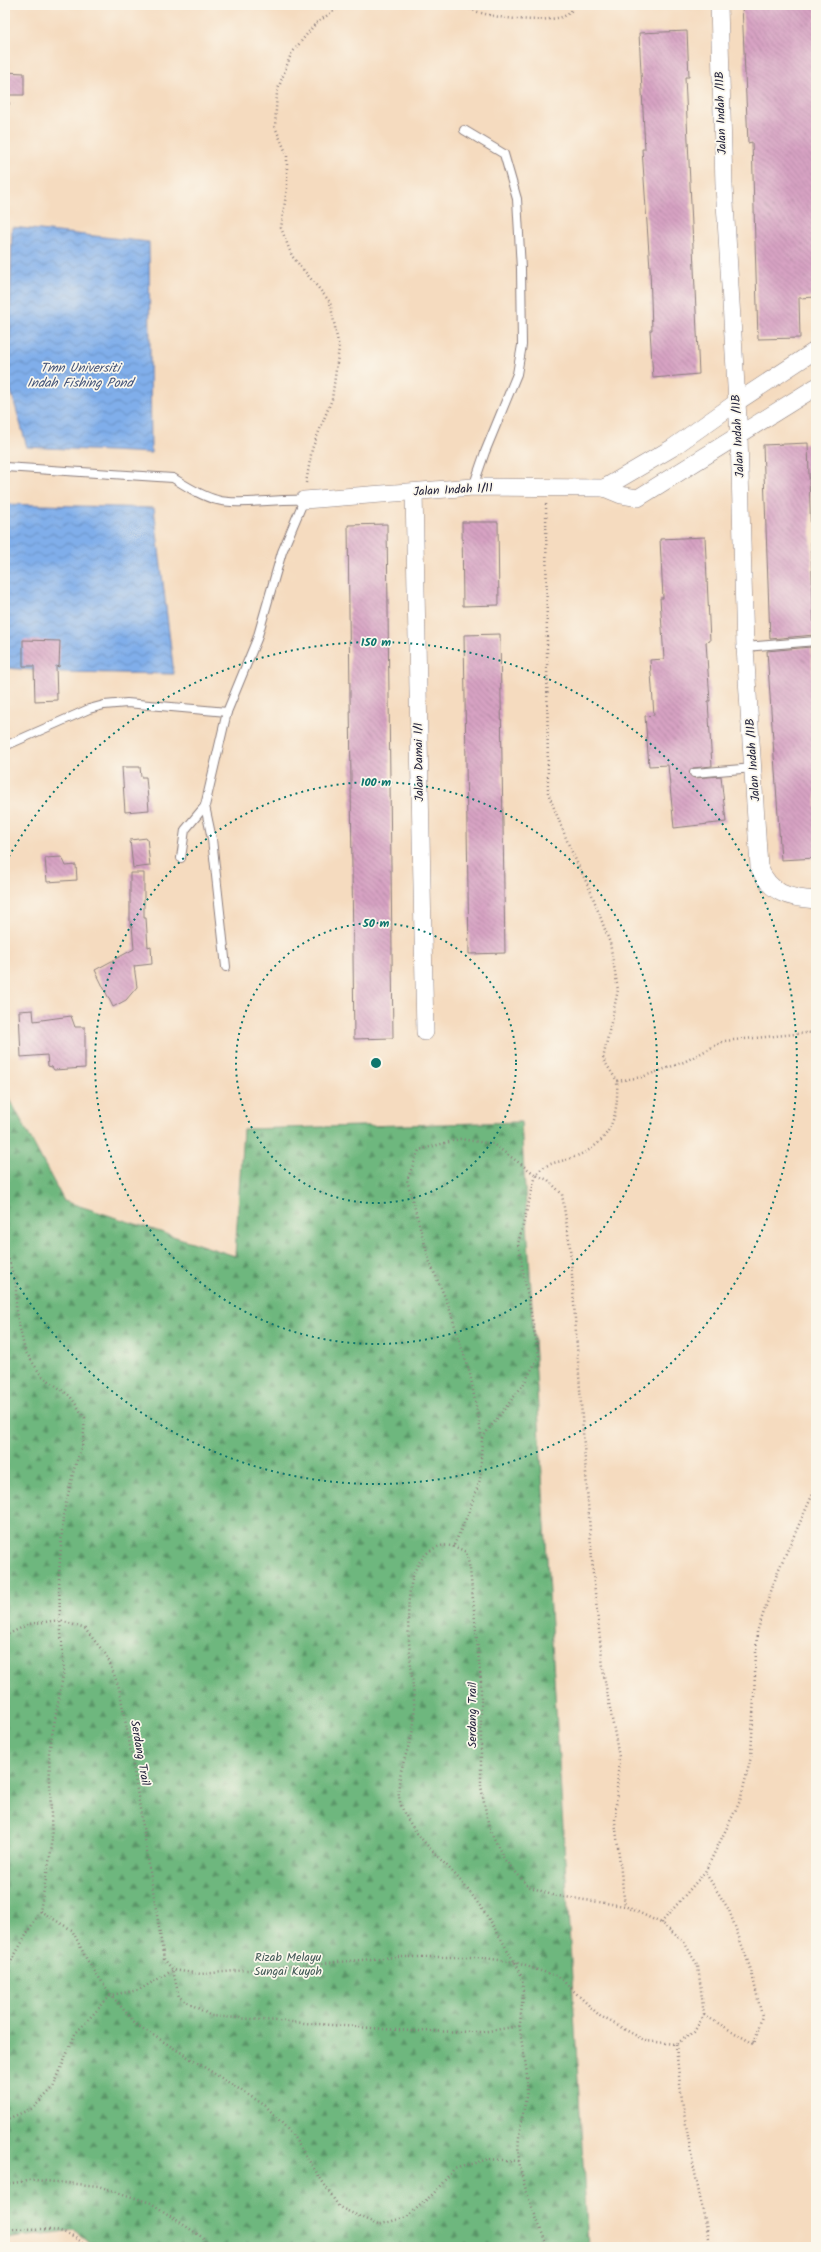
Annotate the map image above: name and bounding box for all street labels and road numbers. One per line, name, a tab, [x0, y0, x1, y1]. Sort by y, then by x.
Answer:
street label: Jalan Indah /11B	[710, 71, 732, 155]
street label: Jalan Indah /11B	[726, 394, 750, 478]
street label: Jalan Indah 1/11	[413, 478, 493, 502]
street label: Jalan Indah /11B	[741, 718, 765, 802]
street label: Jalan Damai 1/1	[409, 722, 429, 802]
street label: Serdang Trail	[463, 1682, 482, 1748]
street label: Serdang Trail	[125, 1719, 155, 1787]

